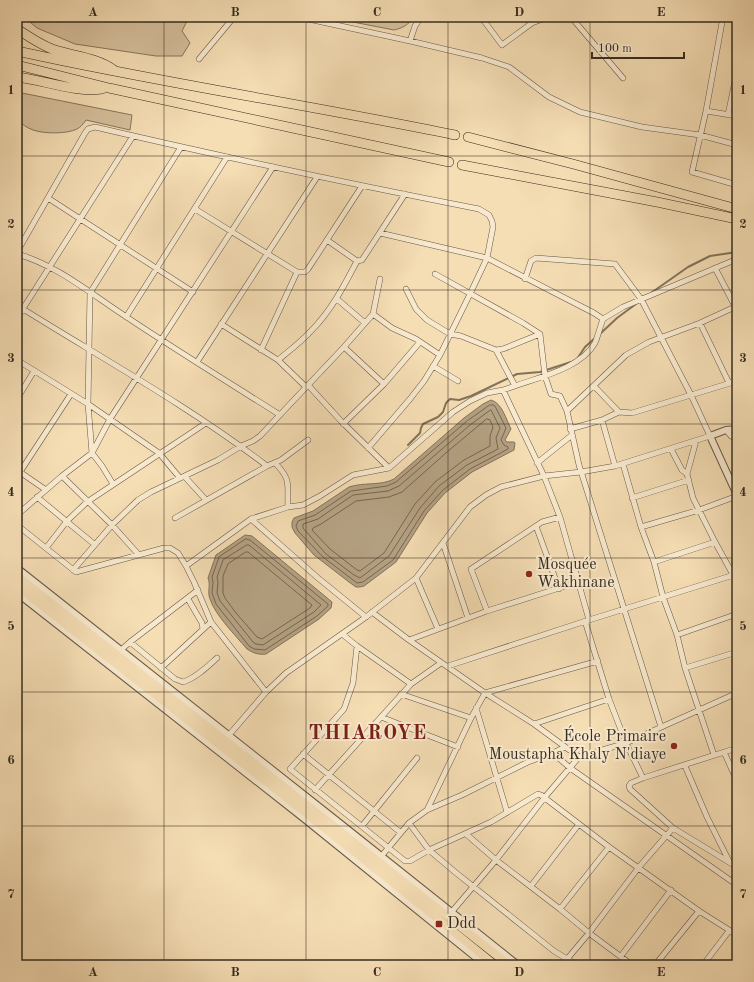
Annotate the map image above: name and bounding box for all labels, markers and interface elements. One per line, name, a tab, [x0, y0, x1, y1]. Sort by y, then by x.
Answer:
text: A	[88, 6, 98, 19]
text: B	[230, 6, 240, 19]
text: C	[373, 6, 381, 19]
text: D	[514, 6, 524, 19]
text: E	[657, 6, 666, 19]
scale bar	[592, 34, 684, 60]
text: 100 m	[598, 43, 632, 55]
text: 1	[7, 84, 15, 97]
text: 1	[739, 84, 747, 97]
text: 2	[7, 218, 15, 231]
text: 2	[739, 218, 747, 231]
text: 3	[7, 352, 15, 365]
text: 3	[739, 352, 747, 365]
text: 4	[7, 486, 15, 499]
text: 4	[739, 486, 747, 499]
place label: Mosquée Wakhinane	[537, 557, 615, 591]
marker: Mosquée Wakhinane	[524, 569, 534, 579]
text: 5	[7, 620, 15, 633]
text: 5	[739, 620, 747, 633]
district label: THIAROYE	[309, 724, 427, 744]
place label: École Primaire Moustapha Khaly N'diaye	[489, 725, 666, 763]
marker: École Primaire Moustapha Khaly N'diaye	[669, 741, 679, 751]
text: 6	[7, 754, 15, 767]
text: 6	[739, 754, 747, 767]
text: 7	[7, 888, 15, 901]
text: 7	[739, 888, 747, 901]
place label: Ddd	[447, 916, 476, 932]
marker: Ddd	[434, 919, 444, 929]
text: A	[88, 966, 98, 979]
text: B	[230, 966, 240, 979]
text: C	[373, 966, 381, 979]
text: D	[514, 966, 524, 979]
text: E	[657, 966, 666, 979]

